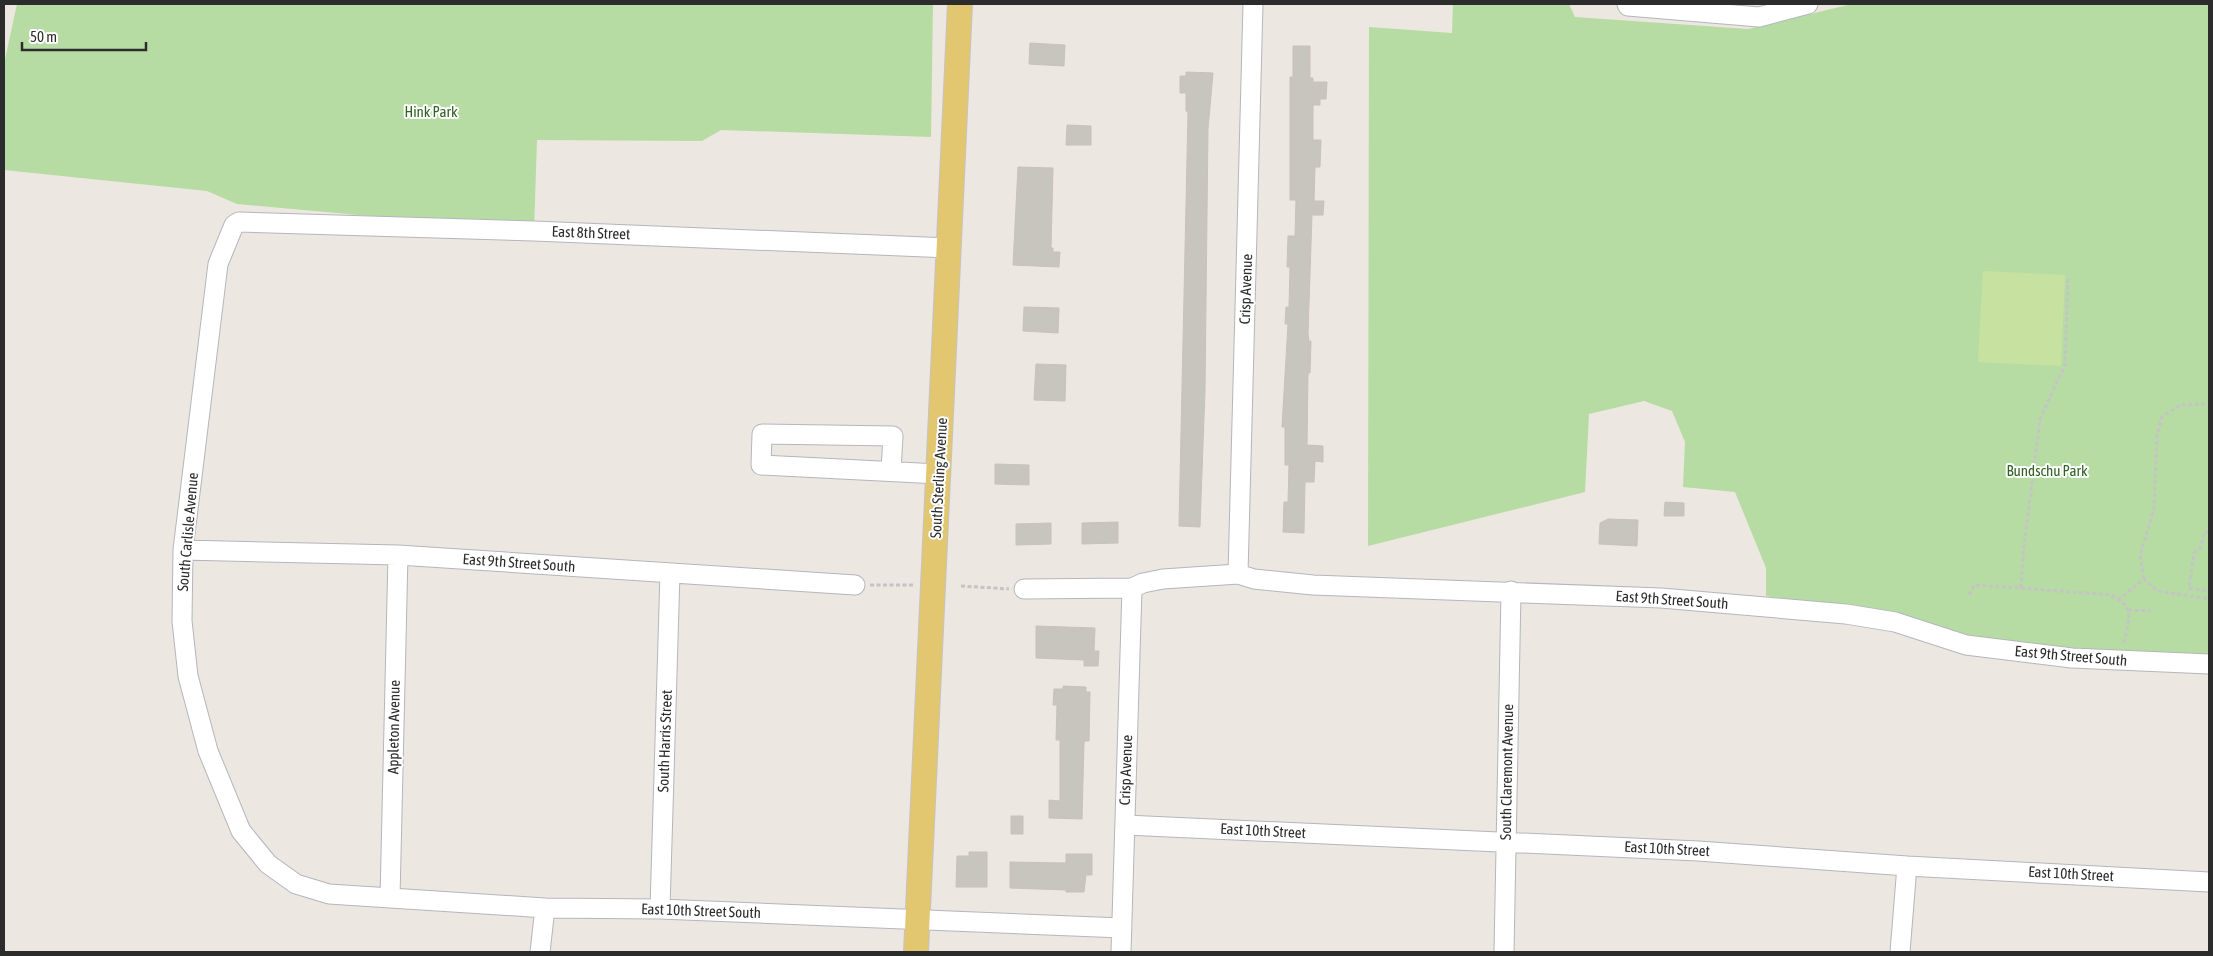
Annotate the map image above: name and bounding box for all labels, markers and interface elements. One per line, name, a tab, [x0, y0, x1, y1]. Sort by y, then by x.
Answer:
scale bar	[22, 20, 146, 52]
text: 50 m	[30, 28, 57, 45]
park label: Hink Park	[404, 103, 458, 120]
street label: East 8th Street	[551, 223, 631, 242]
street label: Crisp Avenue	[1236, 253, 1255, 325]
street label: South Sterling Avenue	[927, 417, 950, 539]
park label: Bundschu Park	[2006, 462, 2088, 479]
street label: South Carlisle Avenue	[174, 472, 201, 592]
street label: East 9th Street South	[462, 550, 576, 575]
street label: East 9th Street South	[1615, 587, 1729, 612]
street label: East 9th Street South	[2014, 642, 2128, 669]
street label: Appleton Avenue	[384, 680, 403, 774]
street label: South Harris Street	[654, 689, 675, 792]
street label: South Claremont Avenue	[1497, 704, 1516, 840]
street label: Crisp Avenue	[1116, 734, 1135, 806]
street label: East 10th Street	[1220, 820, 1306, 841]
street label: East 10th Street	[1624, 838, 1710, 859]
street label: East 10th Street	[2028, 863, 2114, 884]
street label: East 10th Street South	[641, 900, 761, 921]

